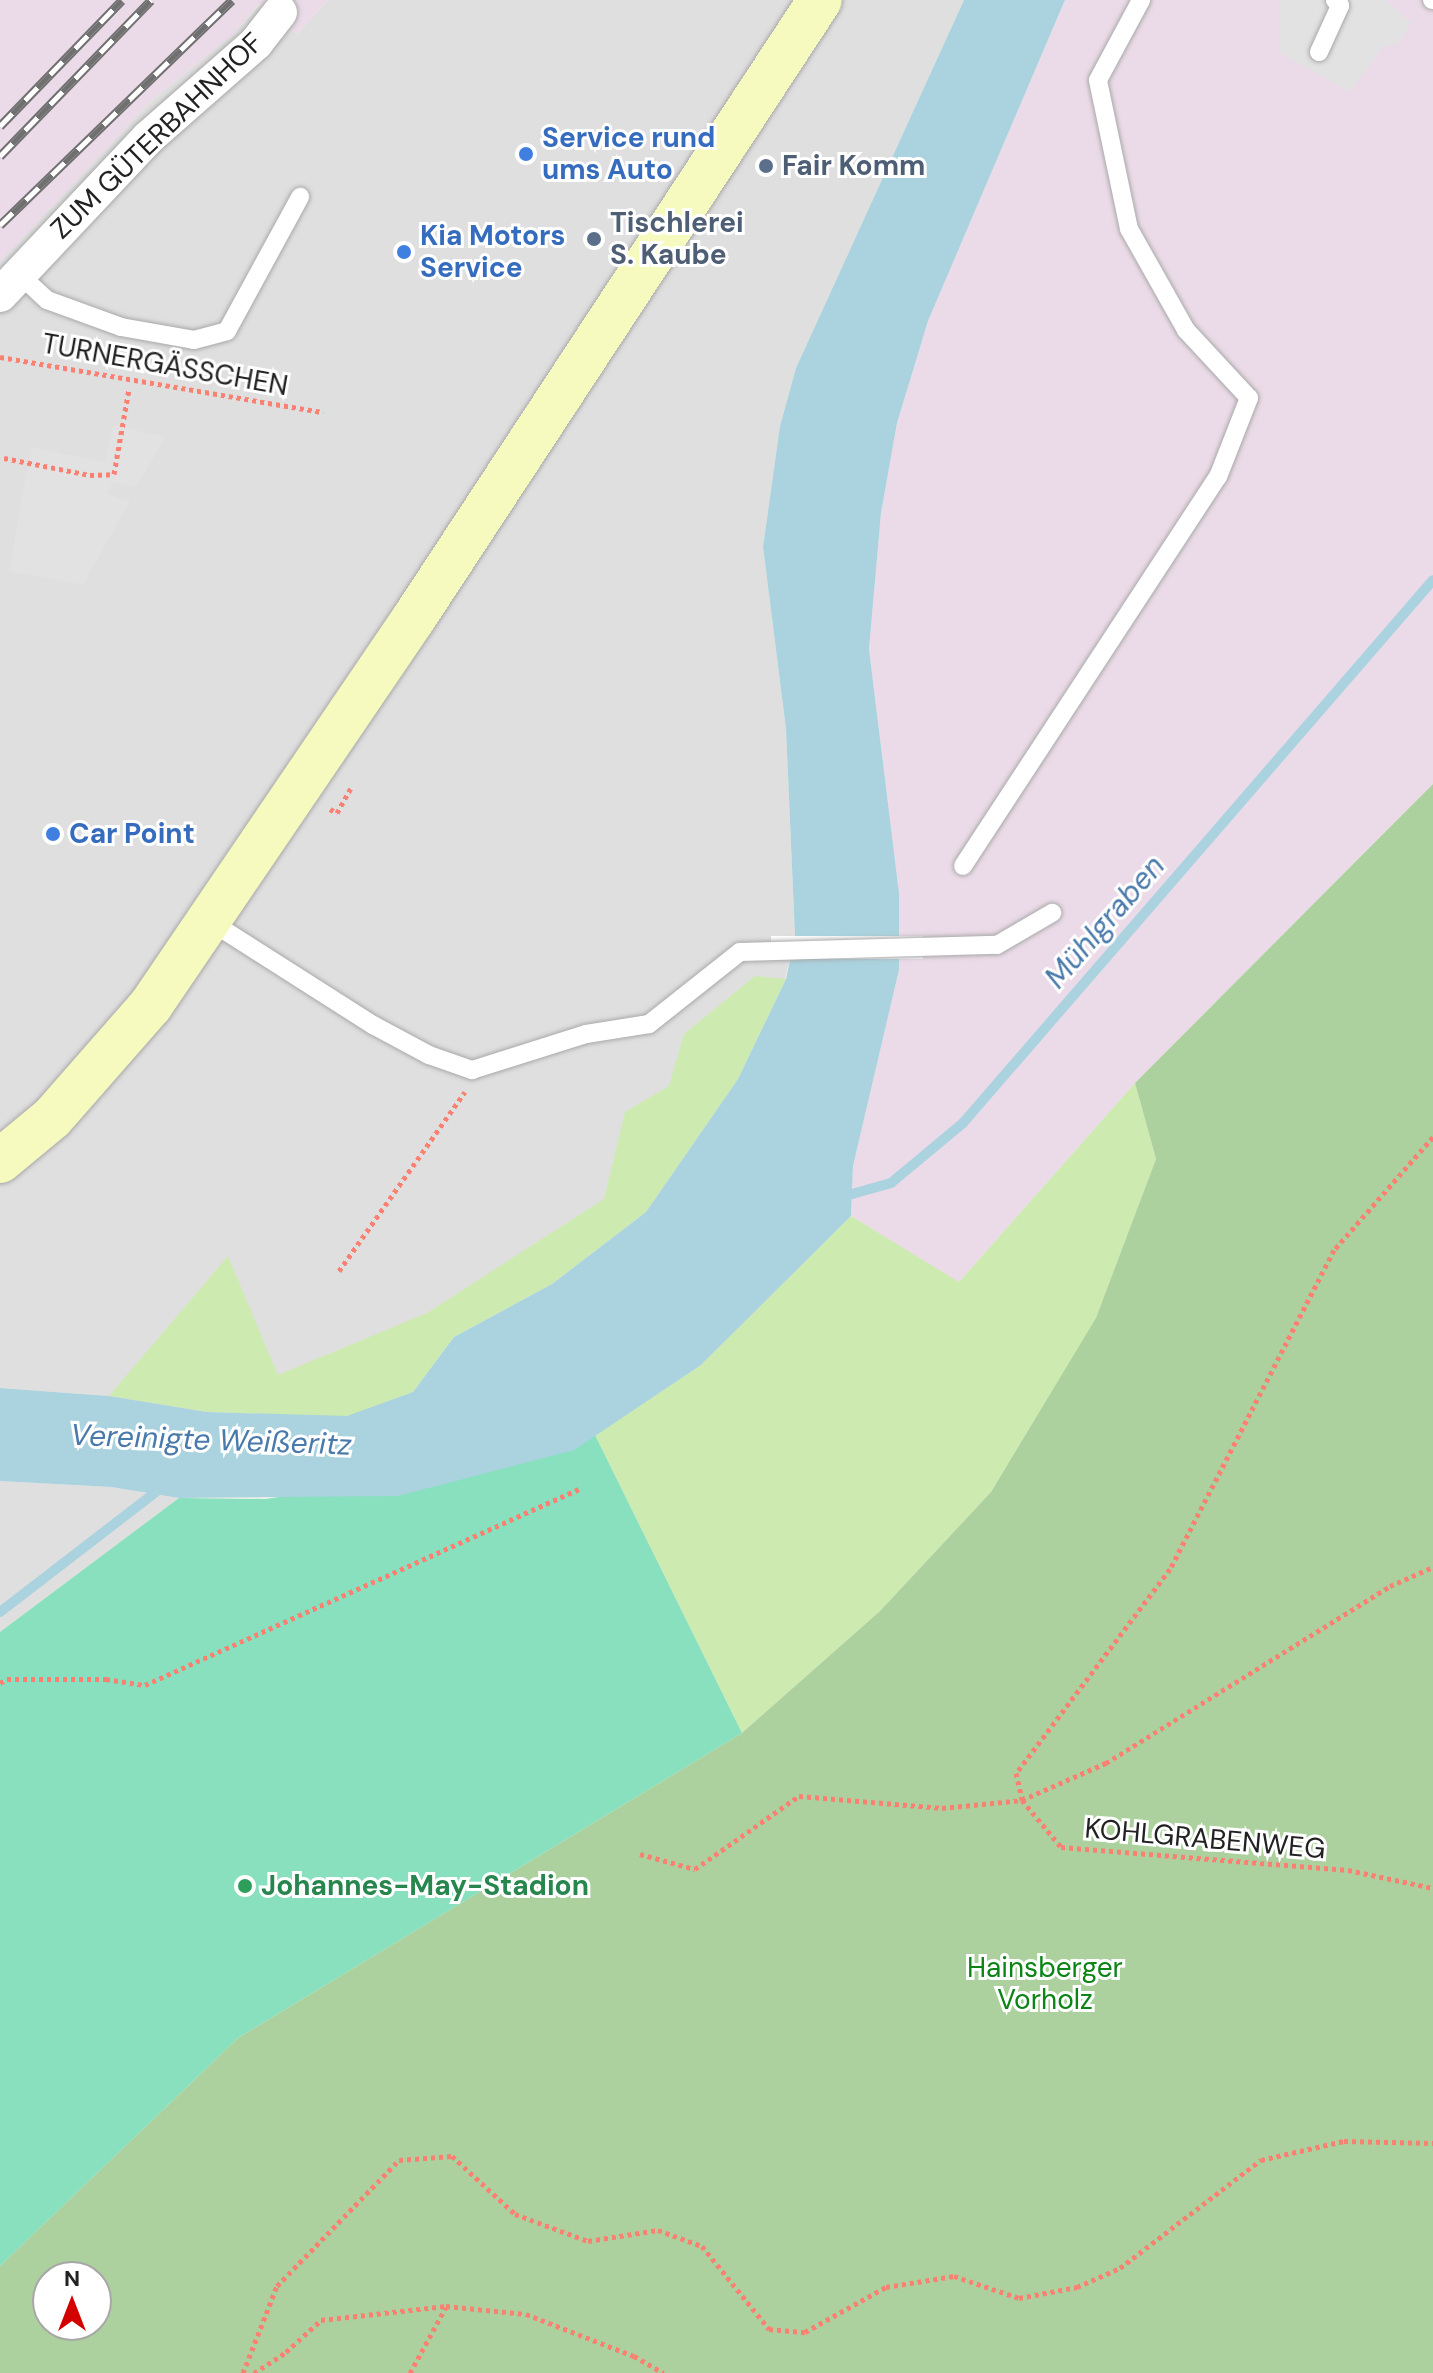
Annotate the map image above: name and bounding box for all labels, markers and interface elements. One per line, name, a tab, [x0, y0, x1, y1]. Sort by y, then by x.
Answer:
street label: ZUM GÜTERBAHNHOF	[44, 26, 270, 246]
place label: Service rund ums Auto	[542, 121, 715, 187]
marker: Service rund ums Auto	[517, 145, 535, 163]
place label: Fair Komm	[782, 149, 925, 183]
marker: Fair Komm	[757, 157, 775, 175]
place label: Tischlerei S. Kaube	[610, 206, 744, 272]
place label: Kia Motors Service	[420, 219, 565, 285]
marker: Tischlerei S. Kaube	[585, 230, 603, 248]
marker: Kia Motors Service	[395, 243, 413, 261]
street label: TURNERGÄSSCHEN	[39, 327, 291, 403]
place label: Car Point	[69, 817, 195, 851]
marker: Car Point	[44, 825, 62, 843]
water label: Mühlgraben	[1038, 848, 1172, 996]
water label: Vereinigte Weißeritz	[70, 1417, 352, 1463]
street label: KOHLGRABENWEG	[1083, 1812, 1327, 1866]
place label: Johannes-May-Stadion	[261, 1869, 589, 1903]
marker: Johannes-May-Stadion	[236, 1877, 254, 1895]
park label: Hainsberger Vorholz	[967, 1951, 1123, 2017]
north arrow	[32, 2261, 112, 2341]
text: N	[64, 2264, 80, 2293]

